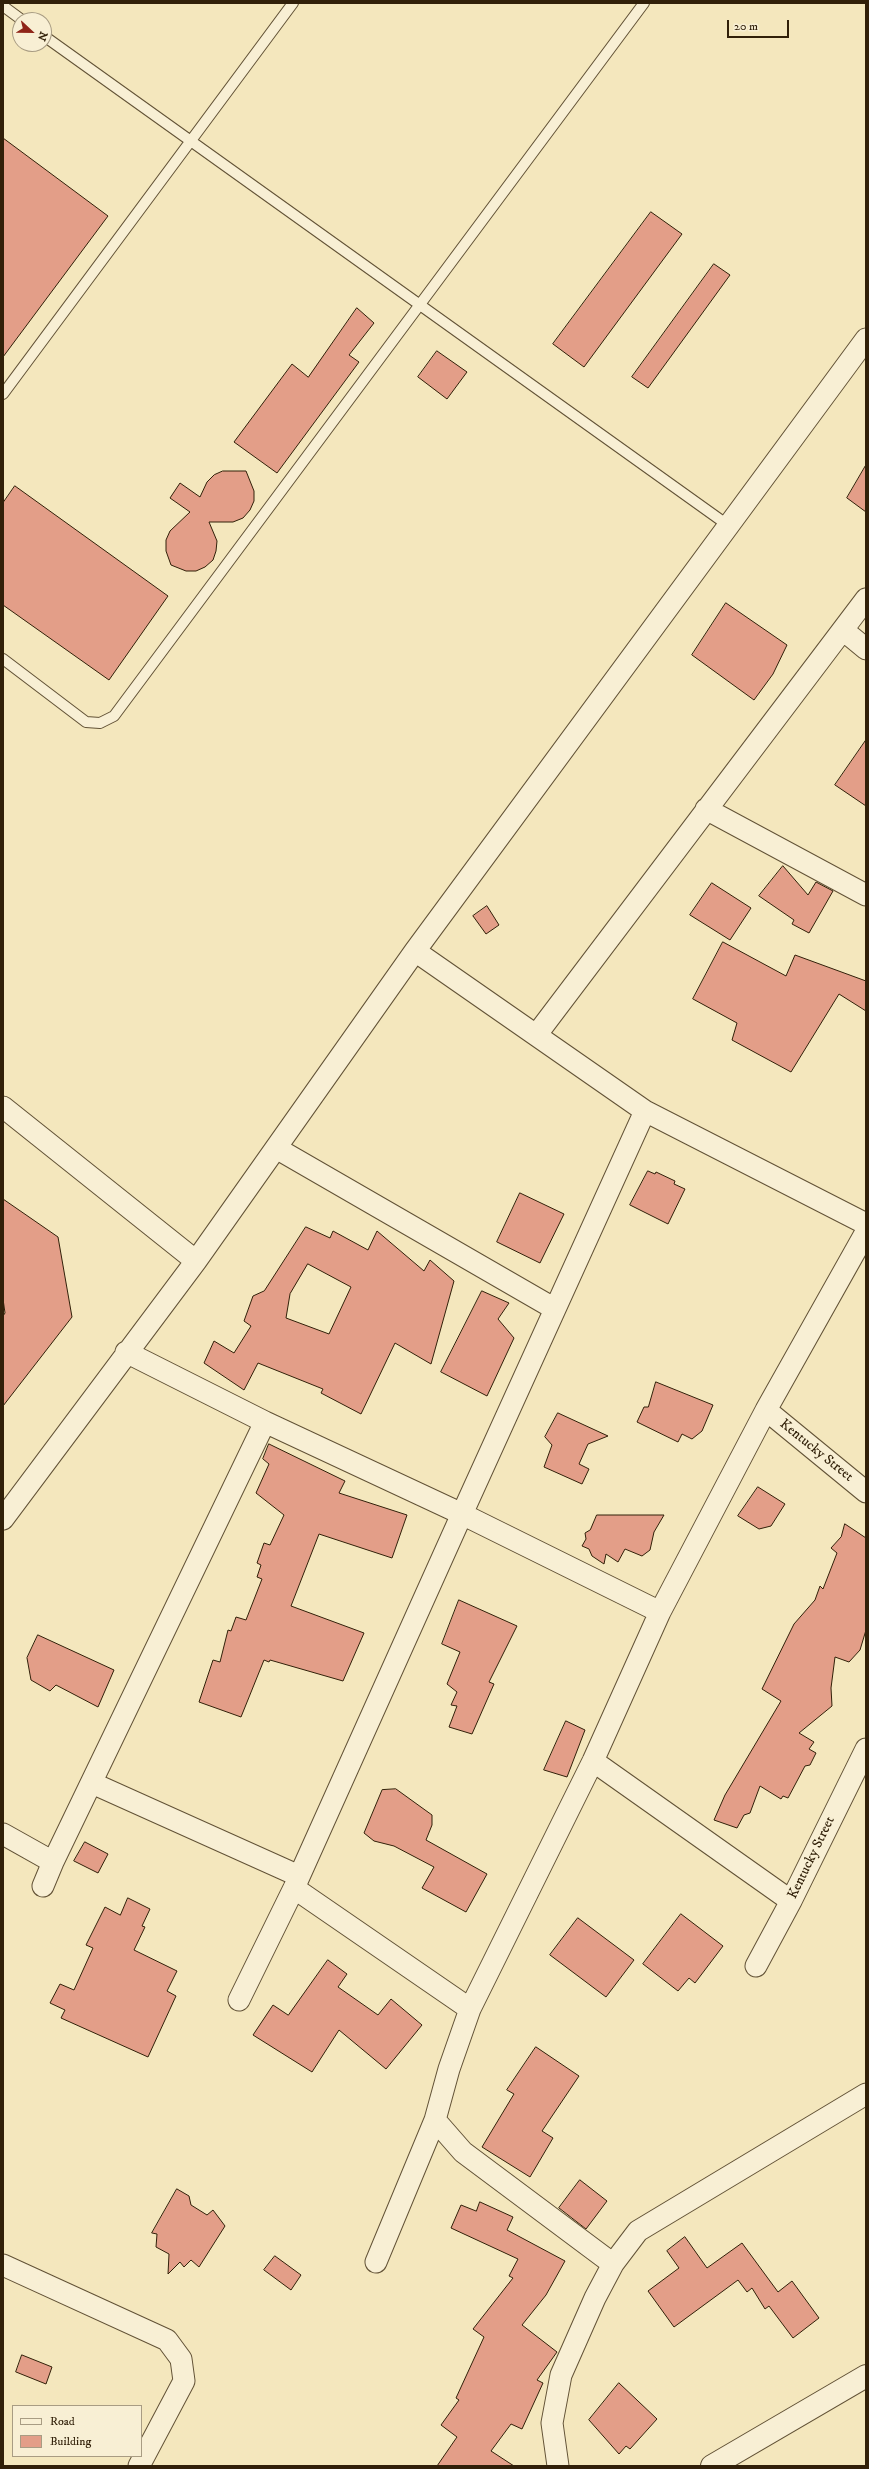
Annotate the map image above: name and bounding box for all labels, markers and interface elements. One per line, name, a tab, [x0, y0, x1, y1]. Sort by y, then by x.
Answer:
north arrow	[12, 12, 52, 52]
scale bar	[729, 12, 791, 38]
text: 20 m	[734, 19, 758, 34]
text: N	[34, 29, 50, 43]
street label: Kentucky Street	[776, 1416, 856, 1486]
street label: Kentucky Street	[785, 1814, 839, 1902]
legend	[12, 2405, 142, 2457]
text: Road	[50, 2414, 75, 2429]
text: Building	[50, 2434, 91, 2449]

